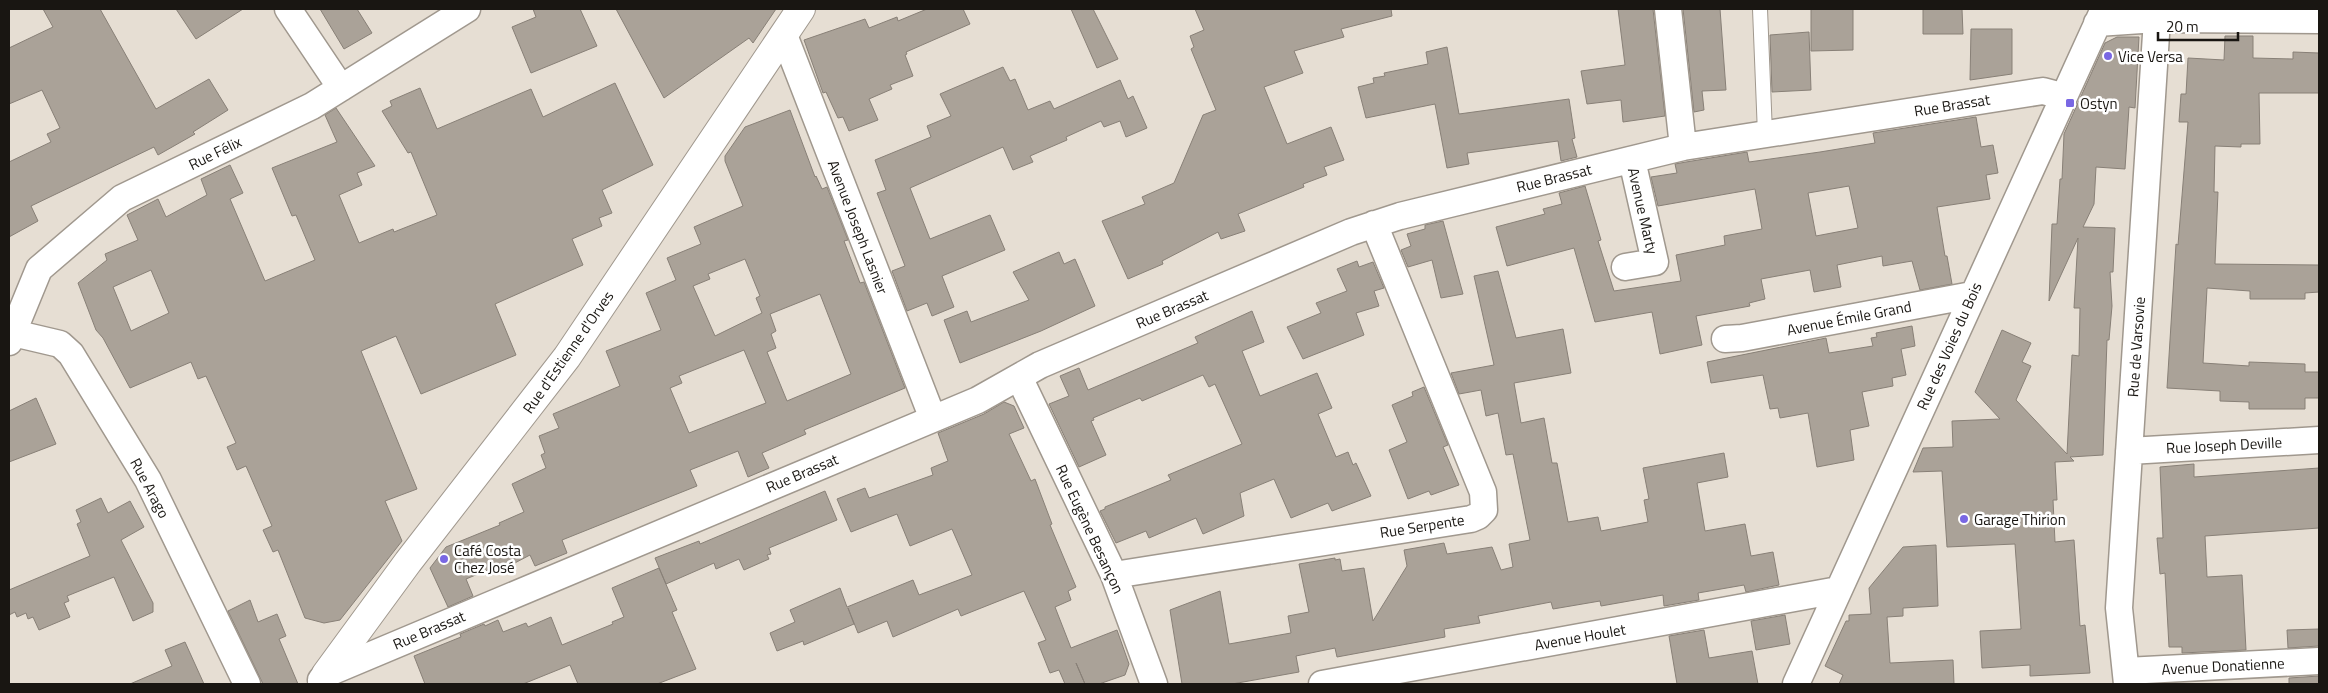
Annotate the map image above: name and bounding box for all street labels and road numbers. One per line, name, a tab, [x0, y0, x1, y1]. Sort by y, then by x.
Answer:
street label: Rue Brassat	[1912, 88, 1992, 122]
street label: Rue Félix	[184, 130, 246, 176]
street label: Avenue Joseph Lasnier	[822, 157, 894, 297]
street label: Rue Brassat	[1514, 157, 1595, 198]
street label: Avenue Marty	[1622, 166, 1664, 256]
street label: Rue des Voies du Bois	[1910, 278, 1988, 414]
street label: Rue Brassat	[1132, 283, 1212, 335]
street label: Rue d'Estienne d'Orves	[517, 286, 619, 418]
street label: Avenue Émile Grand	[1785, 295, 1913, 341]
street label: Rue de Varsovie	[2121, 296, 2151, 398]
street label: Rue Joseph Deville	[2165, 430, 2283, 460]
street label: Rue Brassat	[762, 447, 842, 499]
street label: Rue Arago	[125, 454, 176, 522]
street label: Rue Eugène Besançon	[1050, 461, 1130, 597]
street label: Rue Serpente	[1378, 508, 1466, 544]
street label: Rue Brassat	[389, 604, 469, 656]
street label: Avenue Houlet	[1532, 618, 1628, 656]
street label: Avenue Donatienne	[2161, 651, 2285, 681]

